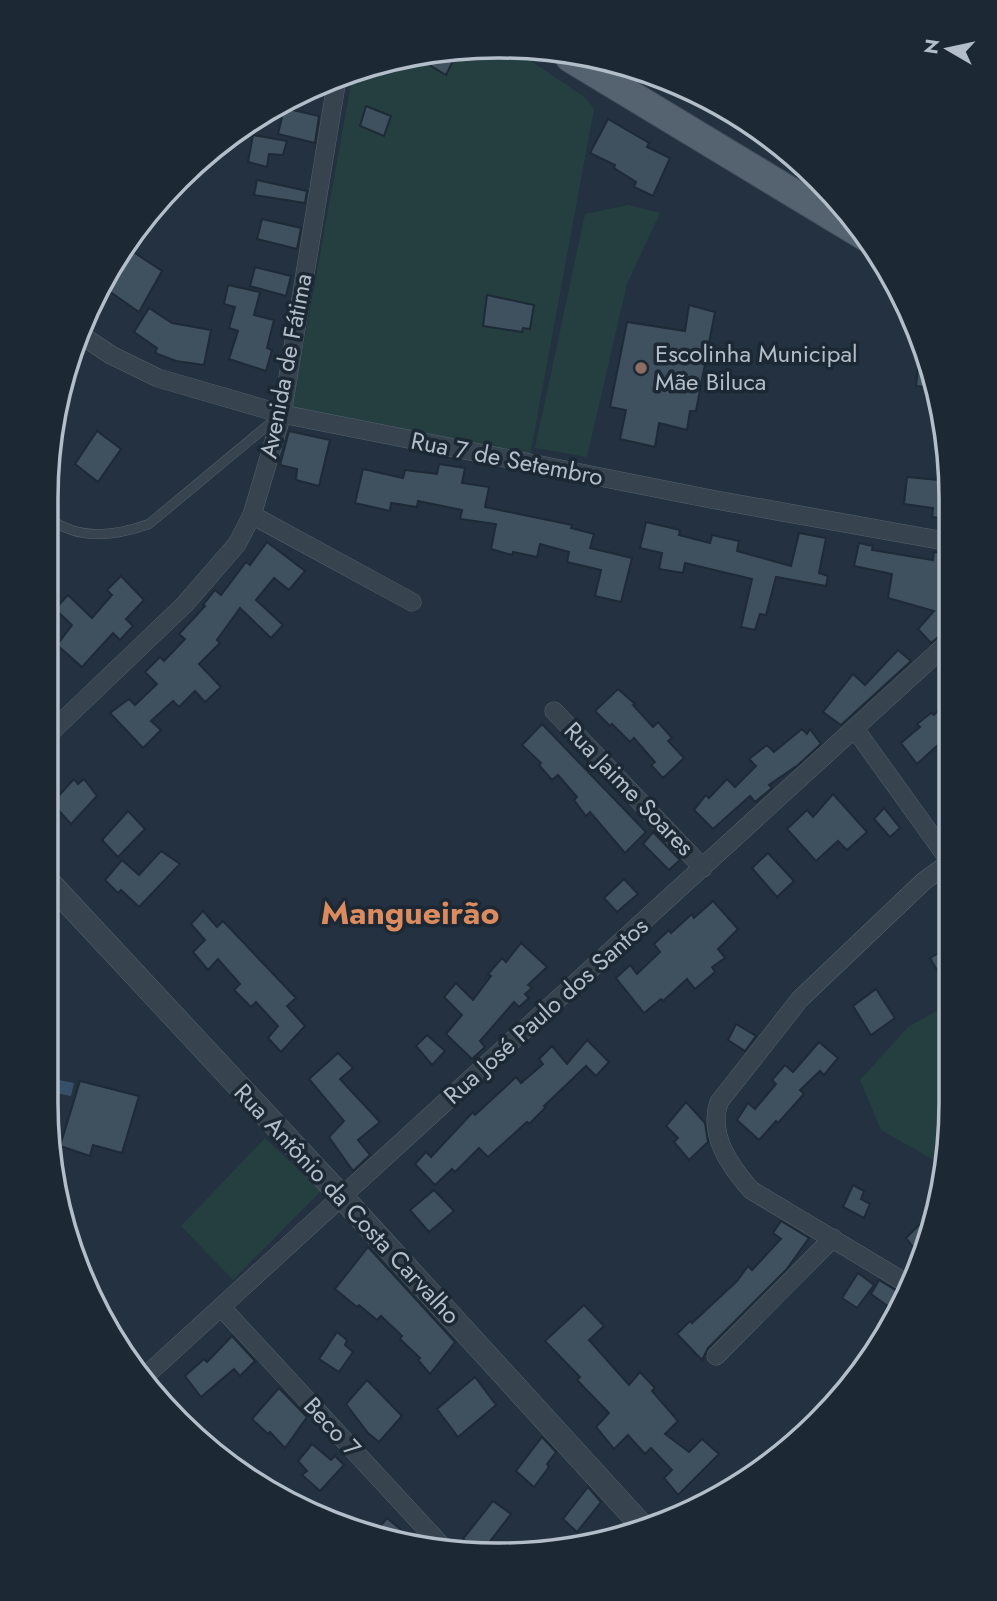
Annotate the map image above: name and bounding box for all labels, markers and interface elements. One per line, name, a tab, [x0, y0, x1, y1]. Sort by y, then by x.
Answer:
north arrow	[913, 14, 983, 84]
text: N	[917, 37, 946, 56]
street label: Avenida de Fátima	[250, 270, 321, 461]
place label: Escolinha Municipal Mãe Biluca	[655, 336, 858, 399]
marker: Escolinha Municipal Mãe Biluca	[633, 360, 649, 376]
street label: Rua 7 de Setembro	[408, 423, 606, 494]
street label: Rua Jaime Soares	[556, 714, 702, 864]
district label: Mangueirão	[321, 890, 499, 936]
street label: Rua José Paulo dos Santos	[436, 909, 656, 1112]
street label: Rua Antônio da Costa Carvalho	[226, 1076, 468, 1332]
street label: Beco 7	[296, 1389, 369, 1465]

